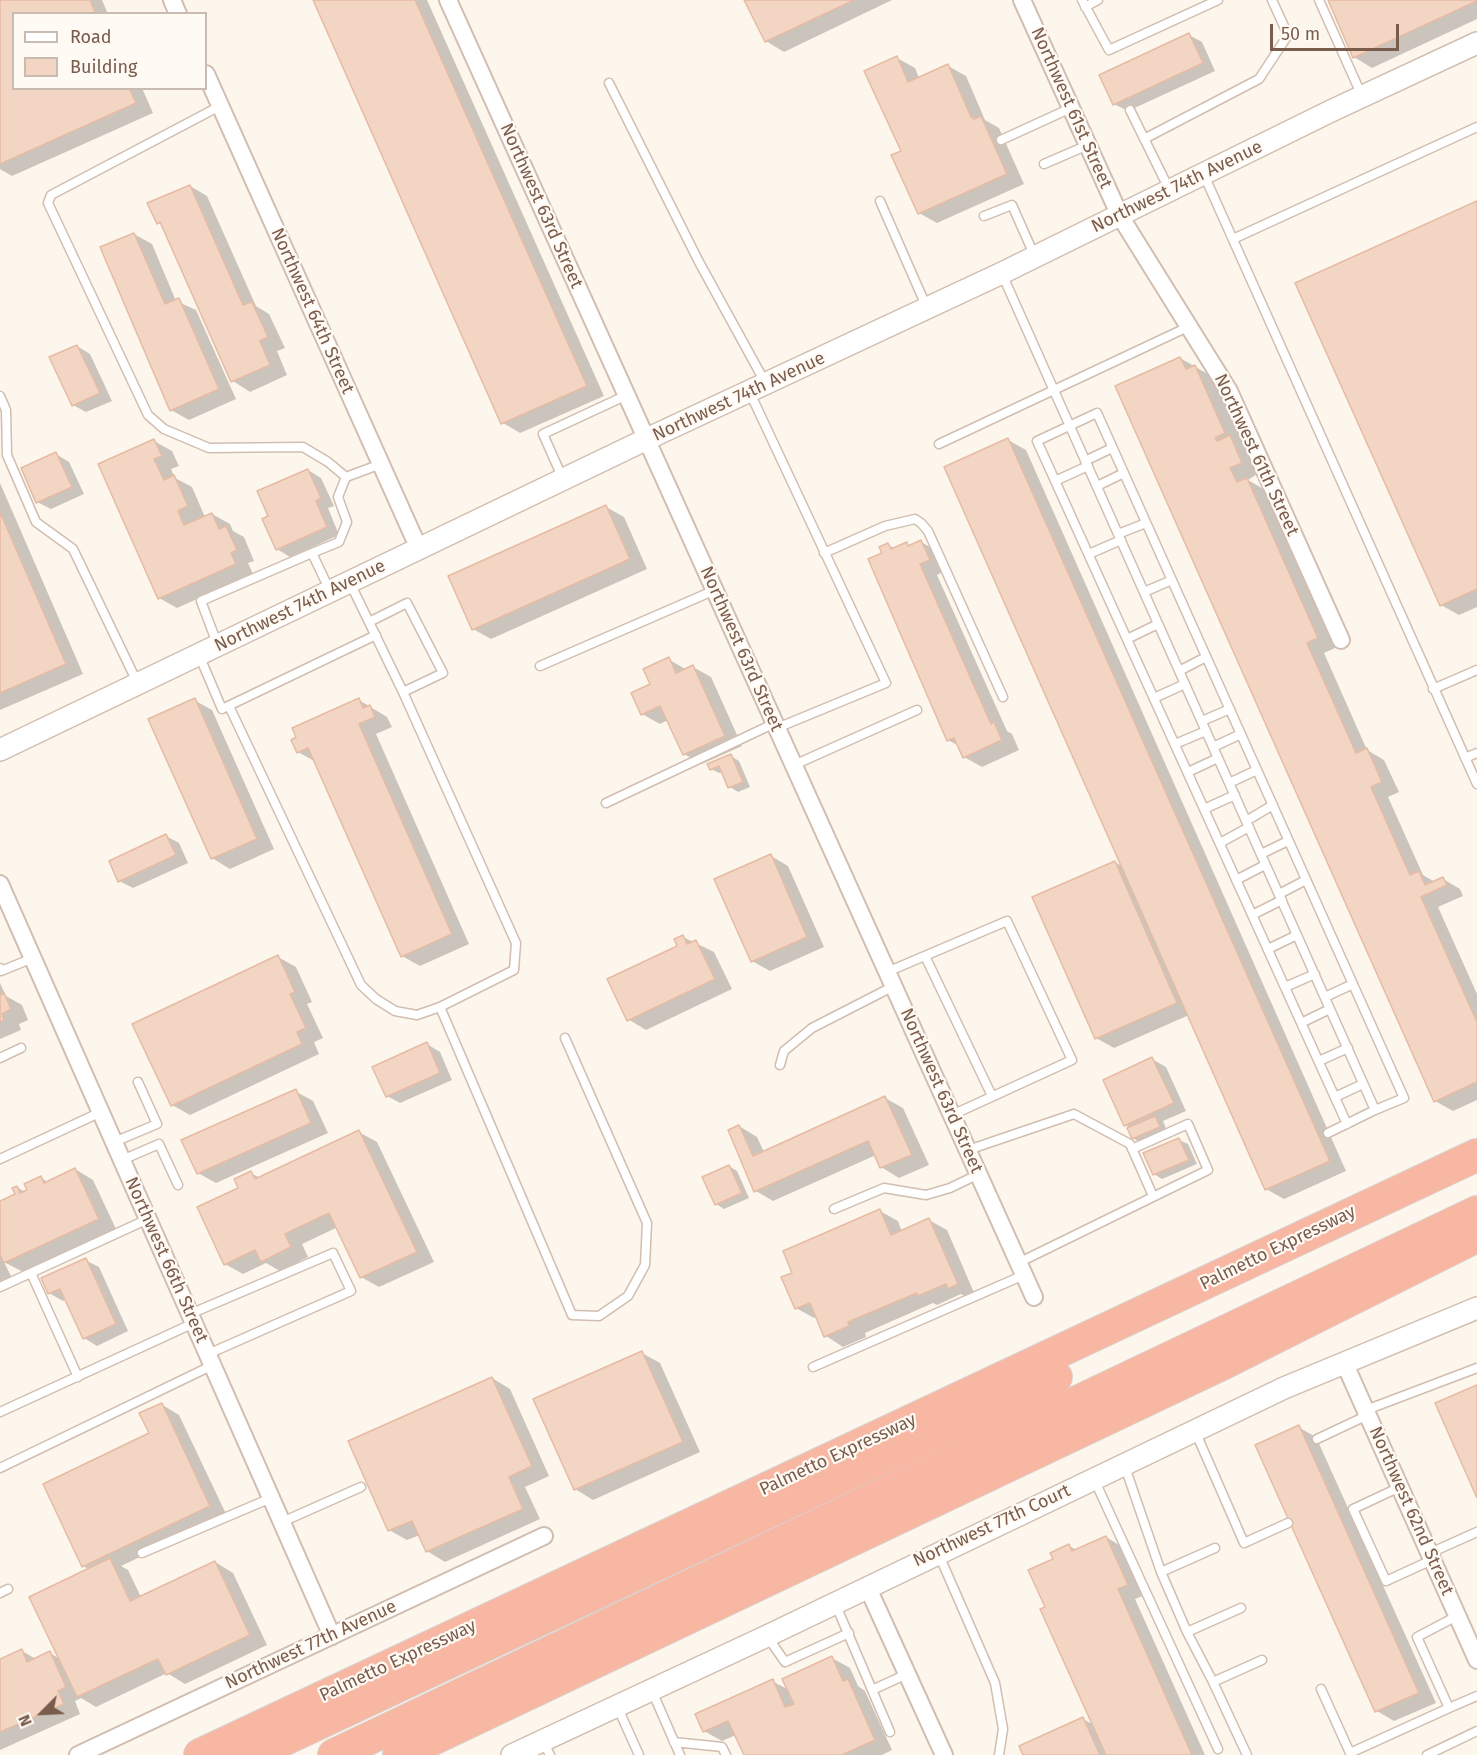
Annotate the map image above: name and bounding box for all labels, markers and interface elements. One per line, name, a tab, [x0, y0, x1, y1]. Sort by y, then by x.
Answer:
legend	[12, 12, 207, 90]
scale bar	[1273, 12, 1402, 50]
text: 50 m	[1281, 23, 1320, 45]
street label: Northwest 61st Street	[1026, 24, 1116, 192]
text: Road	[70, 26, 112, 48]
text: Building	[70, 56, 137, 78]
street label: Northwest 63rd Street	[495, 120, 587, 292]
street label: Northwest 74th Avenue	[1088, 136, 1266, 238]
street label: Northwest 64th Street	[266, 225, 358, 397]
street label: Northwest 74th Avenue	[649, 348, 829, 446]
street label: Northwest 61th Street	[1209, 371, 1303, 539]
street label: Northwest 74th Avenue	[211, 555, 389, 657]
street label: Northwest 63rd Street	[695, 563, 787, 735]
street label: Northwest 63rd Street	[895, 1005, 987, 1177]
street label: Northwest 66th Street	[120, 1174, 212, 1346]
street label: Palmetto Expressway	[1197, 1201, 1359, 1295]
street label: Palmetto Expressway	[756, 1409, 920, 1501]
street label: Northwest 62nd Street	[1364, 1423, 1458, 1599]
street label: Northwest 77th Court	[910, 1480, 1074, 1572]
street label: Northwest 77th Avenue	[222, 1596, 400, 1694]
street label: Palmetto Expressway	[316, 1615, 480, 1707]
north arrow	[12, 1683, 72, 1743]
text: N	[14, 1712, 36, 1729]

